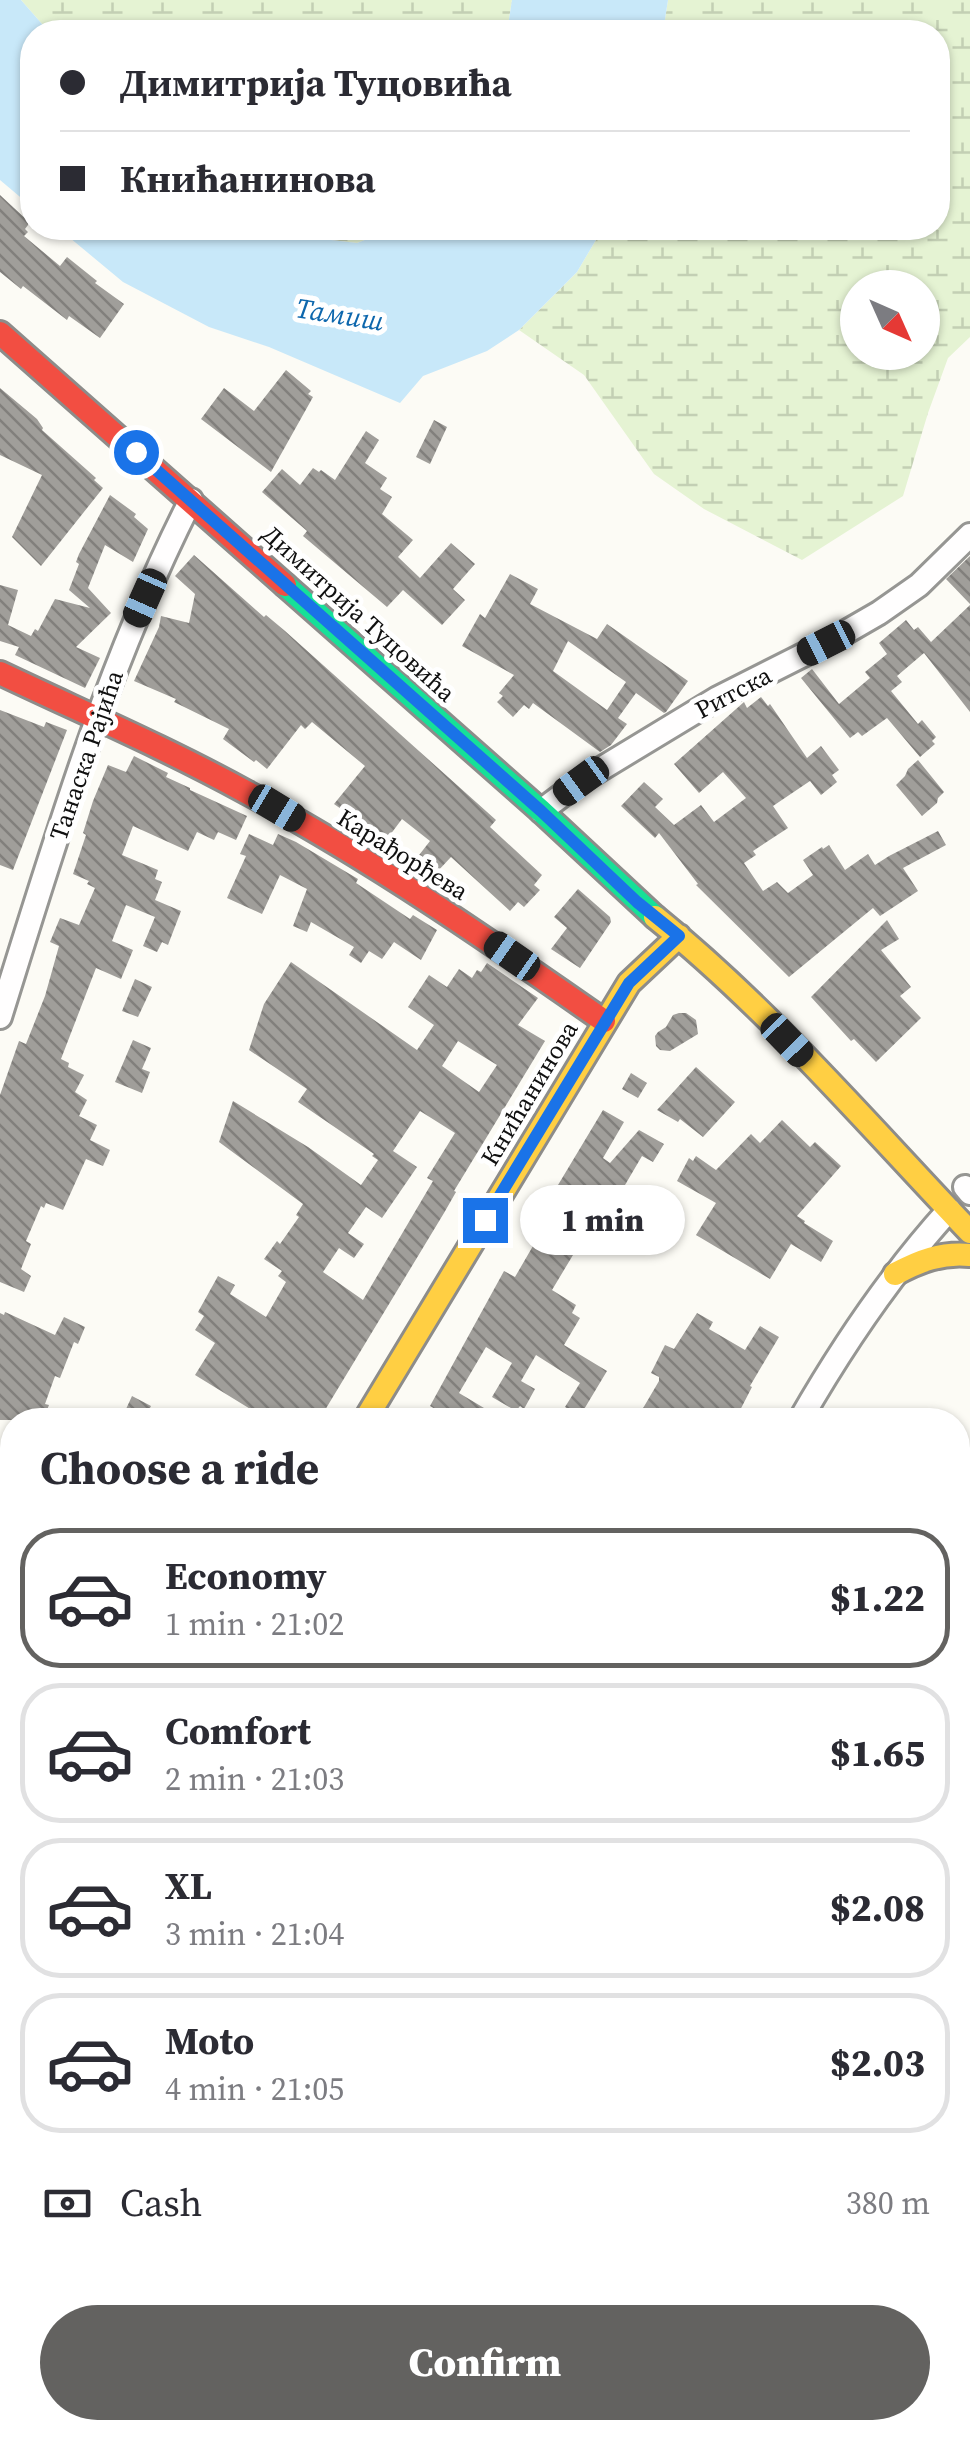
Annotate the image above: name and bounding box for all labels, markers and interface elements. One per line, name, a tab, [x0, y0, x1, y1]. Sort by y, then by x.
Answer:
text: Димитрија Туцовића	[120, 57, 512, 109]
text: Книћанинова	[120, 153, 376, 205]
north arrow	[840, 270, 940, 370]
map controls	[840, 270, 940, 370]
water label: Тамиш	[293, 288, 387, 340]
route start	[114, 430, 159, 475]
street label: Димитрија Туцовића	[255, 517, 463, 709]
car	[119, 564, 171, 632]
car	[792, 616, 860, 670]
street label: Ритска	[689, 658, 777, 726]
street label: Танаска Рајића	[41, 665, 131, 845]
car	[548, 751, 614, 811]
car	[244, 780, 310, 836]
street label: Карађорђева	[331, 800, 475, 908]
car	[479, 927, 545, 985]
car	[755, 1008, 819, 1072]
street label: Книћанинова	[473, 1014, 586, 1172]
callout: 1 min	[520, 1185, 685, 1255]
route end	[463, 1198, 508, 1243]
text: 1 min	[561, 1198, 644, 1242]
text: Choose a ride	[40, 1437, 319, 1499]
text: Economy	[165, 1550, 327, 1602]
icon: car	[45, 1553, 135, 1643]
text: $1.22	[830, 1572, 925, 1624]
text: 1 min · 21:02	[165, 1602, 344, 1646]
text: Comfort	[165, 1705, 311, 1757]
icon: car	[45, 1708, 135, 1798]
text: $1.65	[830, 1727, 925, 1779]
text: 2 min · 21:03	[165, 1757, 344, 1801]
text: XL	[165, 1860, 212, 1912]
icon: car	[45, 1863, 135, 1953]
text: $2.08	[830, 1882, 925, 1934]
text: 3 min · 21:04	[165, 1912, 344, 1956]
text: Moto	[165, 2015, 254, 2067]
icon: car	[45, 2018, 135, 2108]
text: $2.03	[830, 2037, 925, 2089]
text: 4 min · 21:05	[165, 2067, 344, 2111]
icon: cash	[40, 2176, 95, 2231]
text: Cash	[120, 2177, 202, 2229]
text: 380 m	[846, 2181, 930, 2225]
button: Confirm	[40, 2305, 930, 2420]

